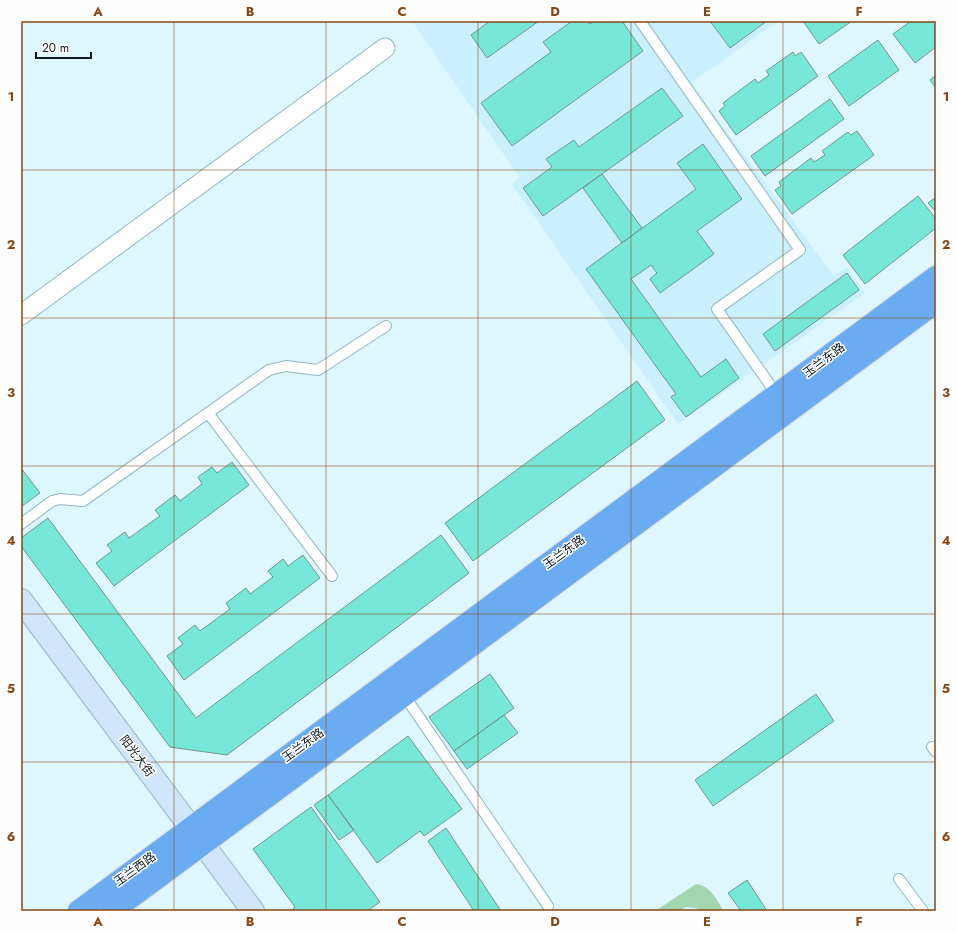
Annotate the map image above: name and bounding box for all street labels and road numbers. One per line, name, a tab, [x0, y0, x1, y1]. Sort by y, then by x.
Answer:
street label: 玉兰东路	[799, 338, 849, 382]
street label: 玉兰东路	[539, 531, 589, 573]
street label: 玉兰东路	[278, 724, 328, 766]
street label: 阳光大街	[115, 731, 159, 781]
street label: 玉兰西路	[110, 848, 160, 890]

